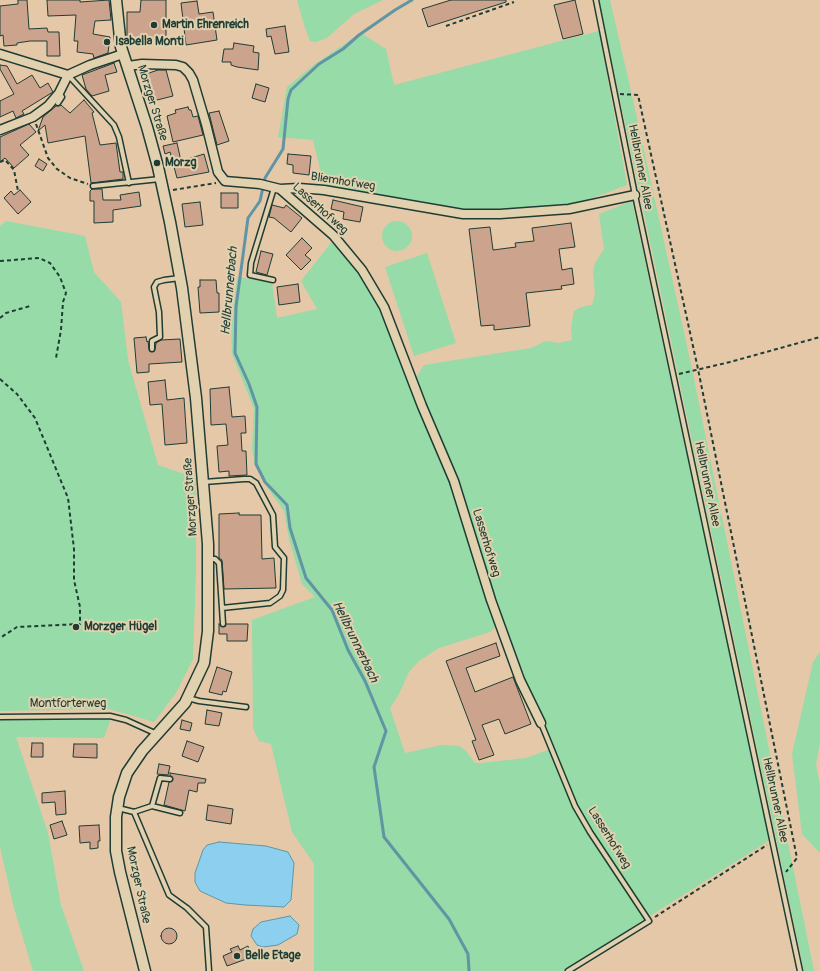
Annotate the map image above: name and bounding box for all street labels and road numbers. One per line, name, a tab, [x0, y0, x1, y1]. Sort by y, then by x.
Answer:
street label: Morzger Straße	[134, 63, 170, 143]
street label: Hellbrunner Allee	[625, 123, 655, 211]
street label: Bliemhofweg	[310, 170, 376, 194]
street label: Lasserhofweg	[289, 180, 351, 238]
street label: Hellbrunner Allee	[691, 440, 723, 528]
street label: Morzger Straße	[181, 457, 201, 537]
street label: Lasserhofweg	[469, 507, 503, 579]
street label: Montforterweg	[30, 697, 106, 711]
street label: Hellbrunner Allee	[759, 756, 791, 844]
street label: Lasserhofweg	[584, 804, 634, 872]
street label: Morzger Straße	[123, 845, 153, 925]

